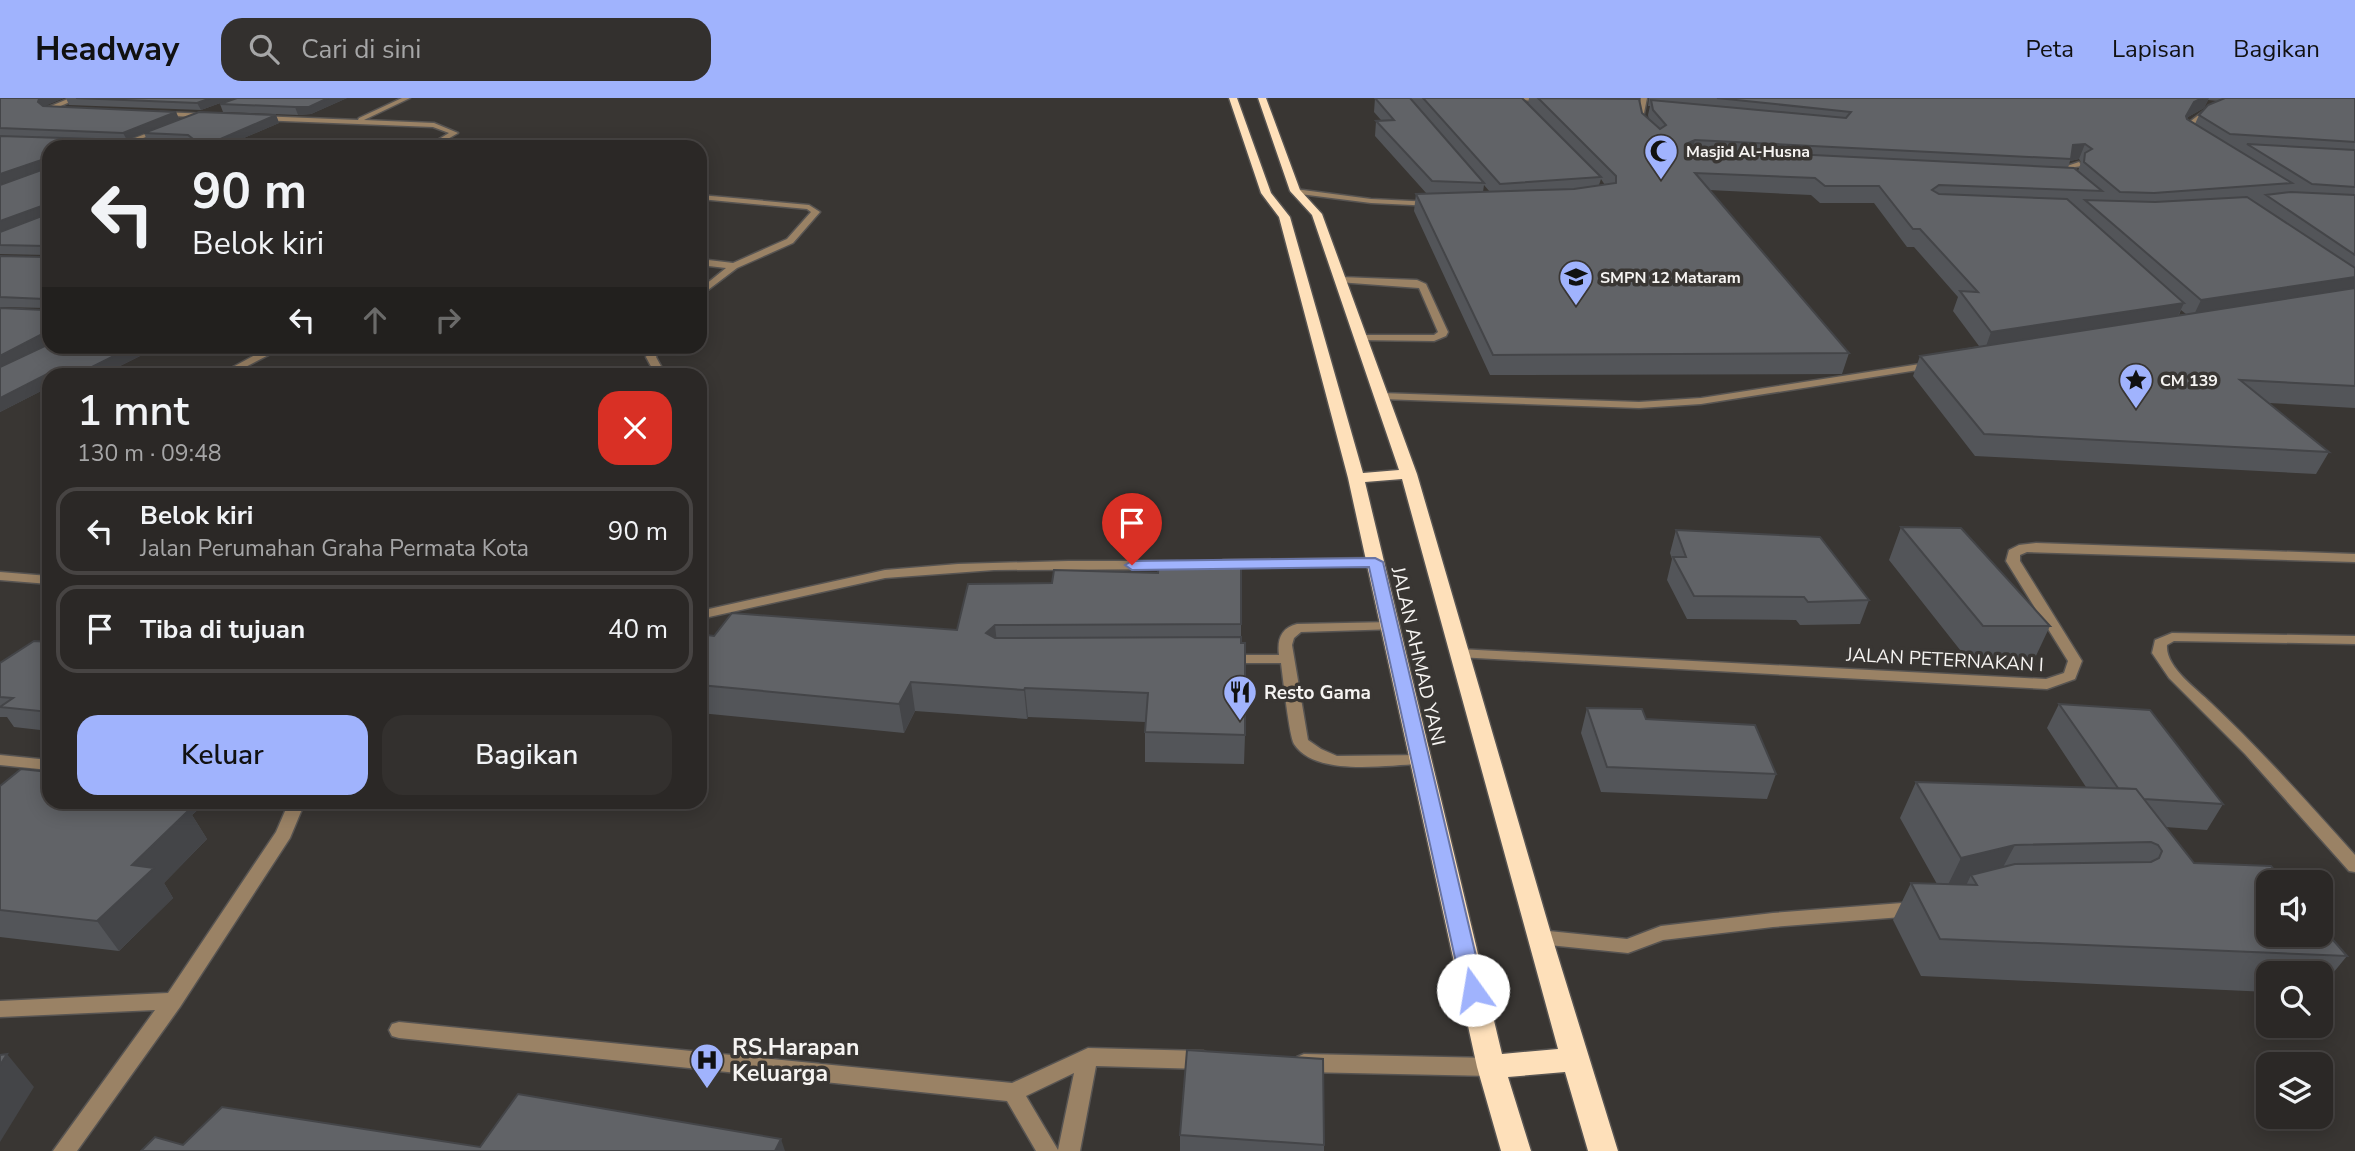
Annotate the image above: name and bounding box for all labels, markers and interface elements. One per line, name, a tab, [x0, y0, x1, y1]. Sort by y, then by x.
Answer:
search box	[221, 18, 711, 81]
text: Headway	[35, 27, 179, 72]
icon: search	[245, 30, 283, 68]
text: Cari di sini	[301, 32, 421, 67]
text: Peta	[2025, 33, 2074, 65]
text: Lapisan	[2112, 33, 2195, 65]
text: Bagikan	[2233, 33, 2320, 65]
mosque icon: Masjid Al-Husna	[1642, 132, 1680, 181]
place label: Masjid Al-Husna	[1686, 141, 1810, 163]
text: 90 m	[192, 158, 307, 225]
icon: left	[77, 168, 168, 259]
text: Belok kiri	[192, 222, 324, 265]
school or university icon: SMPN 12 Mataram	[1557, 258, 1595, 307]
place label: SMPN 12 Mataram	[1600, 267, 1741, 289]
icon: left	[283, 301, 321, 339]
icon: ahead	[356, 301, 394, 339]
icon: right	[429, 301, 467, 339]
place icon: CM 139	[2117, 361, 2155, 410]
place label: CM 139	[2160, 370, 2218, 392]
text: 1 mnt	[77, 383, 189, 440]
button: close	[598, 391, 672, 465]
text: 130 m · 09:48	[77, 438, 222, 469]
pin	[1102, 493, 1162, 565]
text: Belok kiri	[140, 498, 253, 533]
icon: arrive	[1113, 504, 1151, 542]
icon: left	[81, 512, 119, 550]
text: 90 m	[608, 514, 668, 549]
text: Jalan Perumahan Graha Permata Kota	[140, 533, 529, 564]
street label: JALAN AHMAD YANI	[1385, 563, 1451, 748]
icon: arrive	[81, 610, 119, 648]
text: Tiba di tujuan	[140, 612, 305, 647]
text: 40 m	[608, 612, 668, 647]
street label: JALAN PETERNAKAN I	[1845, 642, 2044, 678]
restaurant icon: Resto Gama	[1221, 673, 1259, 722]
place label: Resto Gama	[1264, 680, 1371, 706]
button: Keluar	[77, 715, 368, 795]
button: Bagikan	[382, 715, 672, 795]
map controls	[2256, 870, 2333, 1129]
button: sound	[2256, 870, 2333, 947]
position arrow	[1436, 953, 1510, 1027]
button: search	[2256, 961, 2333, 1038]
place label: RS.Harapan Keluarga	[732, 1032, 859, 1089]
hospital icon: RS.Harapan Keluarga	[688, 1041, 726, 1090]
button: layers	[2256, 1052, 2333, 1129]

